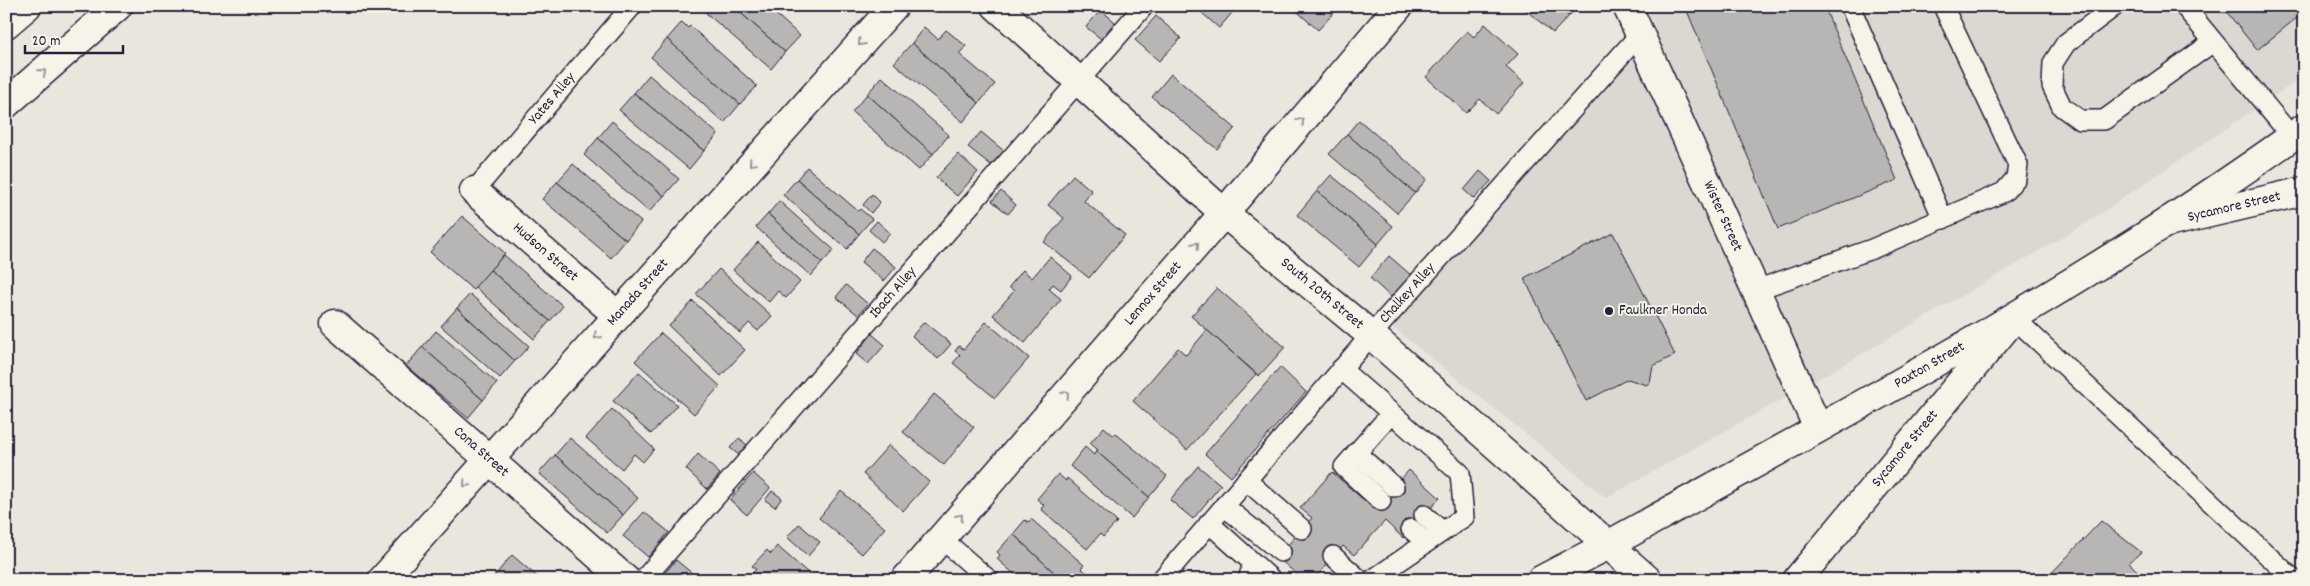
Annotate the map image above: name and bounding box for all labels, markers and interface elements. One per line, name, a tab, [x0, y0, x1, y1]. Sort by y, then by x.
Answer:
scale bar	[25, 22, 122, 54]
text: 20 m	[32, 31, 60, 53]
one-way arrow	[858, 37, 867, 46]
street label: Yates Alley	[524, 67, 582, 130]
one-way arrow	[37, 68, 46, 77]
one-way arrow	[1296, 118, 1305, 127]
one-way arrow	[749, 158, 758, 167]
street label: Wister Street	[1697, 178, 1748, 256]
street label: Sycamore Street	[2185, 186, 2283, 229]
street label: Hudson Street	[507, 218, 583, 288]
one-way arrow	[1190, 241, 1199, 250]
street label: South 20th Street	[1275, 253, 1369, 336]
street label: Manada Street	[602, 254, 675, 331]
street label: Lennox Street	[1119, 257, 1188, 331]
street label: Chalkey Alley	[1375, 258, 1442, 329]
street label: Ibach Alley	[865, 261, 923, 324]
place label: Faulkner Honda	[1619, 300, 1708, 322]
marker: Faulkner Honda	[1603, 305, 1615, 317]
one-way arrow	[594, 331, 603, 340]
street label: Paxton Street	[1890, 336, 1970, 395]
one-way arrow	[1060, 390, 1069, 399]
street label: Sycamore Street	[1867, 405, 1944, 493]
street label: Cona Street	[448, 421, 514, 483]
one-way arrow	[463, 478, 472, 487]
one-way arrow	[954, 513, 963, 522]

